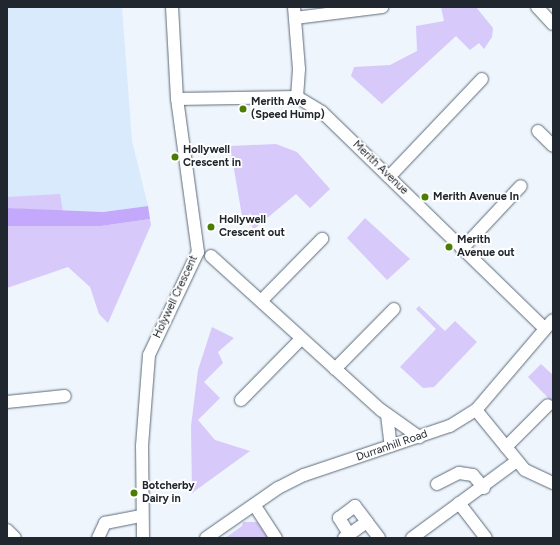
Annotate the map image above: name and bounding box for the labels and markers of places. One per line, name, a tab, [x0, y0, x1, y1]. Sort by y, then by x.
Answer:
place label: Merith Ave (Speed Hump)	[251, 96, 325, 122]
marker: Merith Ave (Speed Hump)	[238, 104, 248, 114]
place label: Hollywell Crescent in	[183, 144, 241, 170]
marker: Hollywell Crescent in	[170, 152, 180, 162]
place label: Merith Avenue In	[433, 190, 519, 204]
marker: Merith Avenue In	[420, 192, 430, 202]
place label: Hollywell Crescent out	[219, 214, 285, 240]
marker: Hollywell Crescent out	[206, 222, 216, 232]
place label: Merith Avenue out	[457, 234, 515, 260]
marker: Merith Avenue out	[444, 242, 454, 252]
place label: Botcherby Dairy in	[142, 480, 195, 506]
marker: Botcherby Dairy in	[129, 488, 139, 498]

